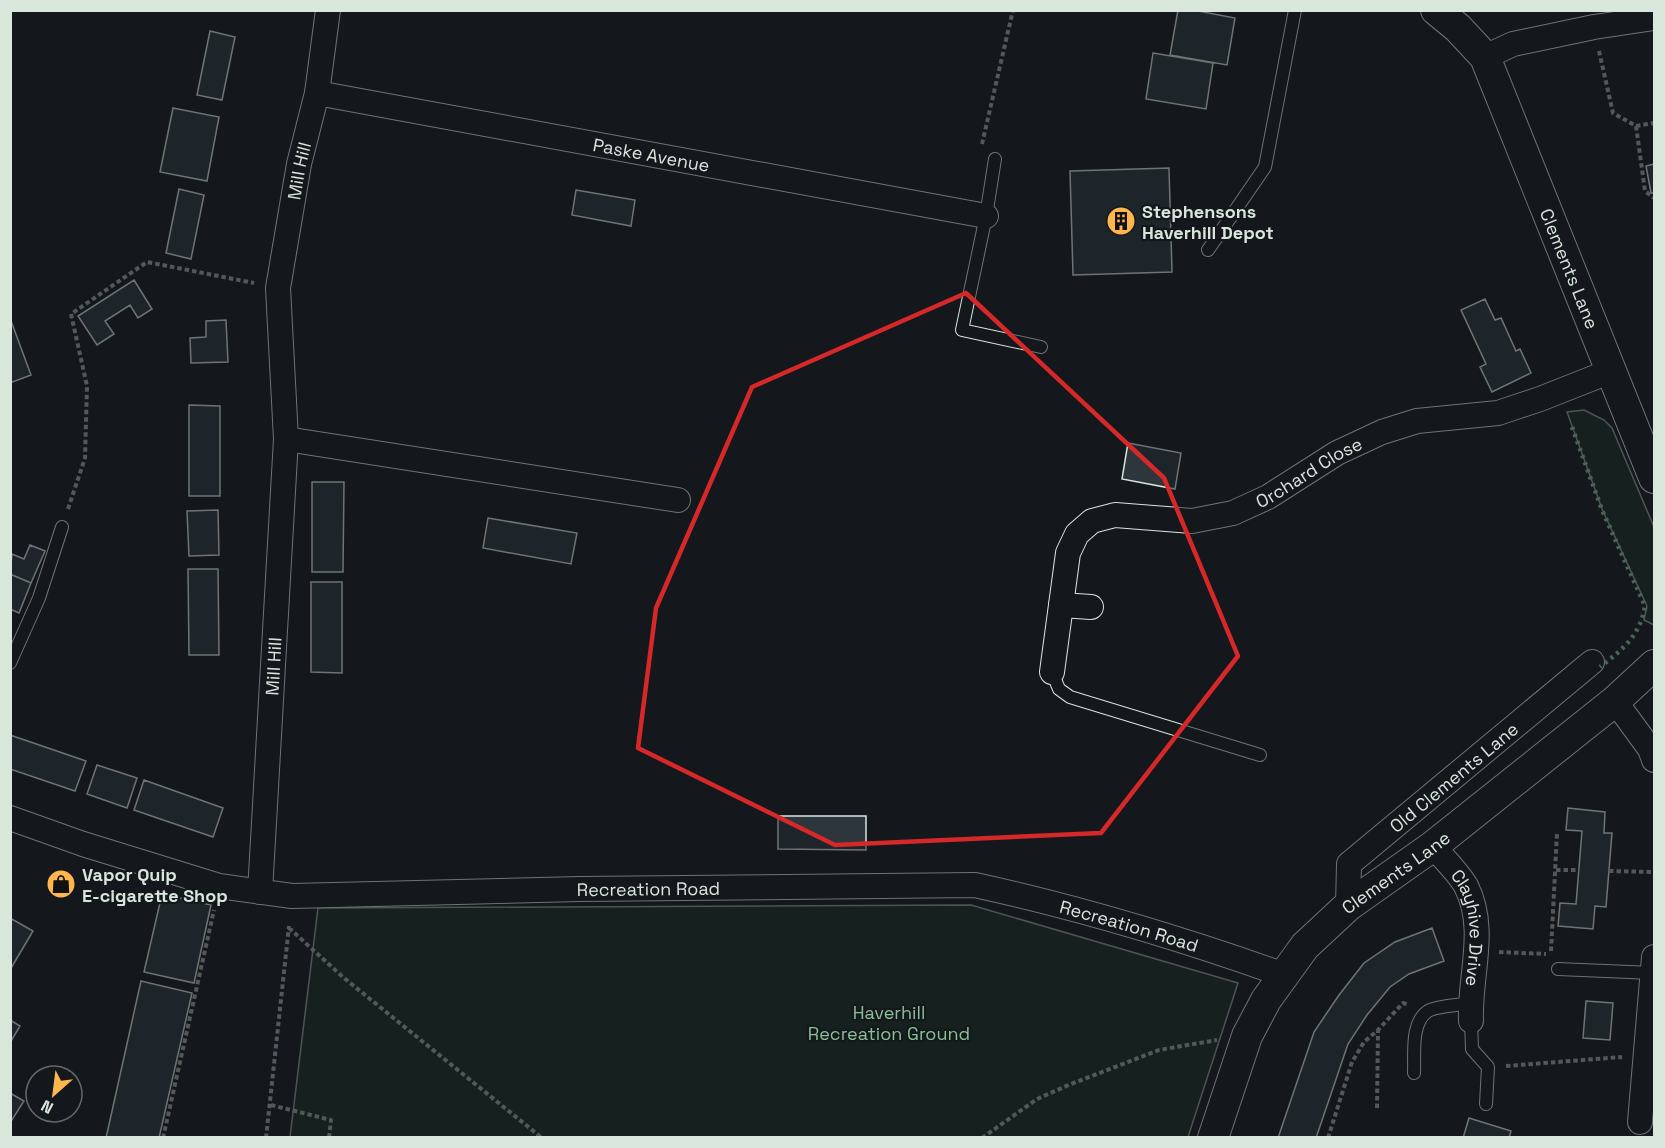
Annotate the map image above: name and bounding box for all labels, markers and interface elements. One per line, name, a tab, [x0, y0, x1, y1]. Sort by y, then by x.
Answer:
street label: Paske Avenue	[591, 132, 712, 176]
street label: Mill Hill	[282, 139, 316, 201]
place label: Stephensons Haverhill Depot	[1142, 200, 1274, 244]
building icon: Stephensons Haverhill Depot	[1105, 205, 1137, 237]
street label: Clements Lane	[1535, 205, 1604, 332]
street label: Orchard Close	[1252, 431, 1366, 513]
street label: Mill Hill	[260, 636, 286, 696]
street label: Old Clements Lane	[1384, 717, 1523, 837]
street label: Clements Lane	[1337, 826, 1455, 919]
place label: Vapor Quip E-cigarette Shop	[82, 863, 228, 907]
street label: Clayhive Drive	[1446, 864, 1488, 988]
shop icon: Vapor Quip E-cigarette Shop	[45, 868, 77, 900]
street label: Recreation Road	[577, 876, 720, 901]
street label: Recreation Road	[1057, 894, 1201, 957]
park label: Haverhill Recreation Ground	[808, 1001, 970, 1045]
north arrow	[24, 1064, 84, 1124]
text: N	[38, 1095, 57, 1119]

